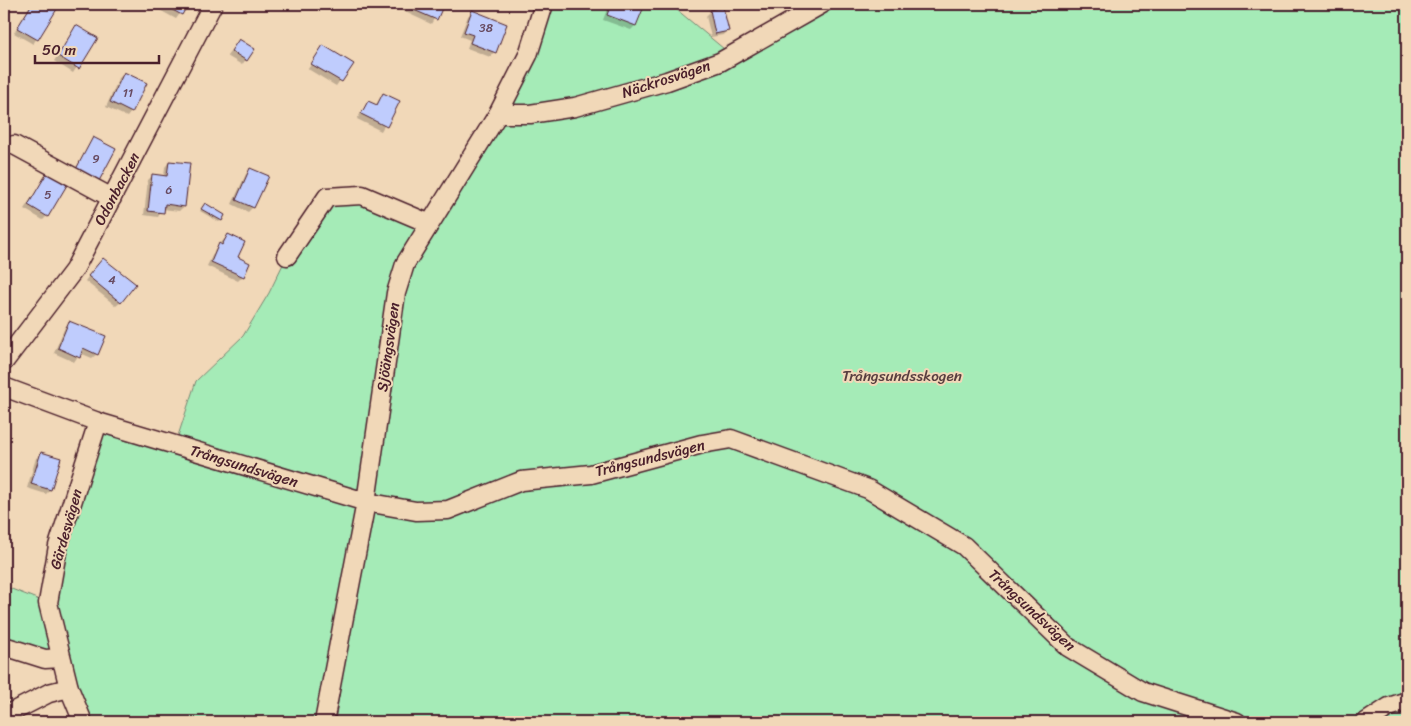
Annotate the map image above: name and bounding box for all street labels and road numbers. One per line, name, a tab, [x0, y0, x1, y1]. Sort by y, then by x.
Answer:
street label: Näckrosvägen	[618, 52, 714, 106]
street label: Odonbacken	[87, 148, 147, 230]
street label: Sjöängsvägen	[369, 301, 407, 393]
street label: Trångsundsvägen	[592, 432, 708, 484]
street label: Trångsundsvägen	[187, 437, 301, 495]
street label: Gärdesvägen	[42, 486, 90, 572]
street label: Trångsundsvägen	[982, 562, 1082, 658]

